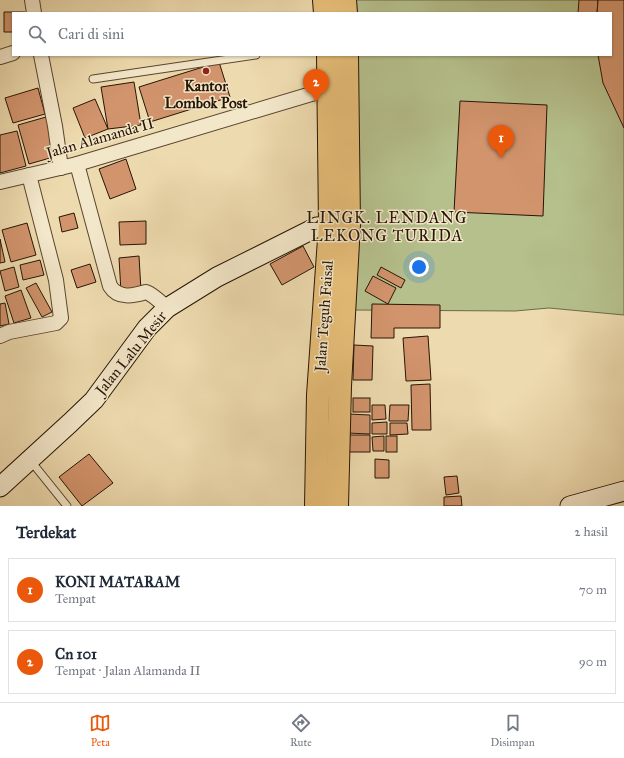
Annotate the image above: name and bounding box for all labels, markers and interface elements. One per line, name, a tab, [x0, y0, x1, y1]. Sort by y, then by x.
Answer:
search box	[12, 12, 612, 56]
icon: search	[26, 23, 48, 45]
text: Cari di sini	[58, 25, 124, 43]
marker: Kantor Lombok Post	[201, 66, 211, 76]
pin: 2	[303, 69, 329, 102]
place label: Kantor Lombok Post	[165, 77, 248, 112]
street label: Jalan Alamanda II	[42, 114, 156, 164]
pin: 1	[488, 125, 514, 158]
district label: LINGK. LENDANG LEKONG TURIDA	[306, 208, 468, 245]
your location	[409, 257, 429, 277]
street label: Jalan Teguh Faisal	[311, 259, 338, 374]
street label: Jalan Lalu Mesir	[90, 307, 171, 401]
text: Terdekat	[16, 522, 76, 543]
text: 2 hasil	[574, 524, 608, 540]
text: KONI MATARAM	[55, 573, 180, 591]
text: 1	[27, 582, 33, 598]
text: 70 m	[579, 582, 607, 598]
text: Tempat	[55, 591, 96, 607]
text: Cn 101	[55, 645, 97, 663]
text: 2	[27, 654, 33, 670]
text: 90 m	[579, 654, 607, 670]
text: Tempat · Jalan Alamanda II	[55, 663, 201, 679]
tab: Peta	[89, 712, 111, 749]
tab: Rute	[290, 712, 312, 749]
tab: Disimpan	[491, 712, 535, 749]

